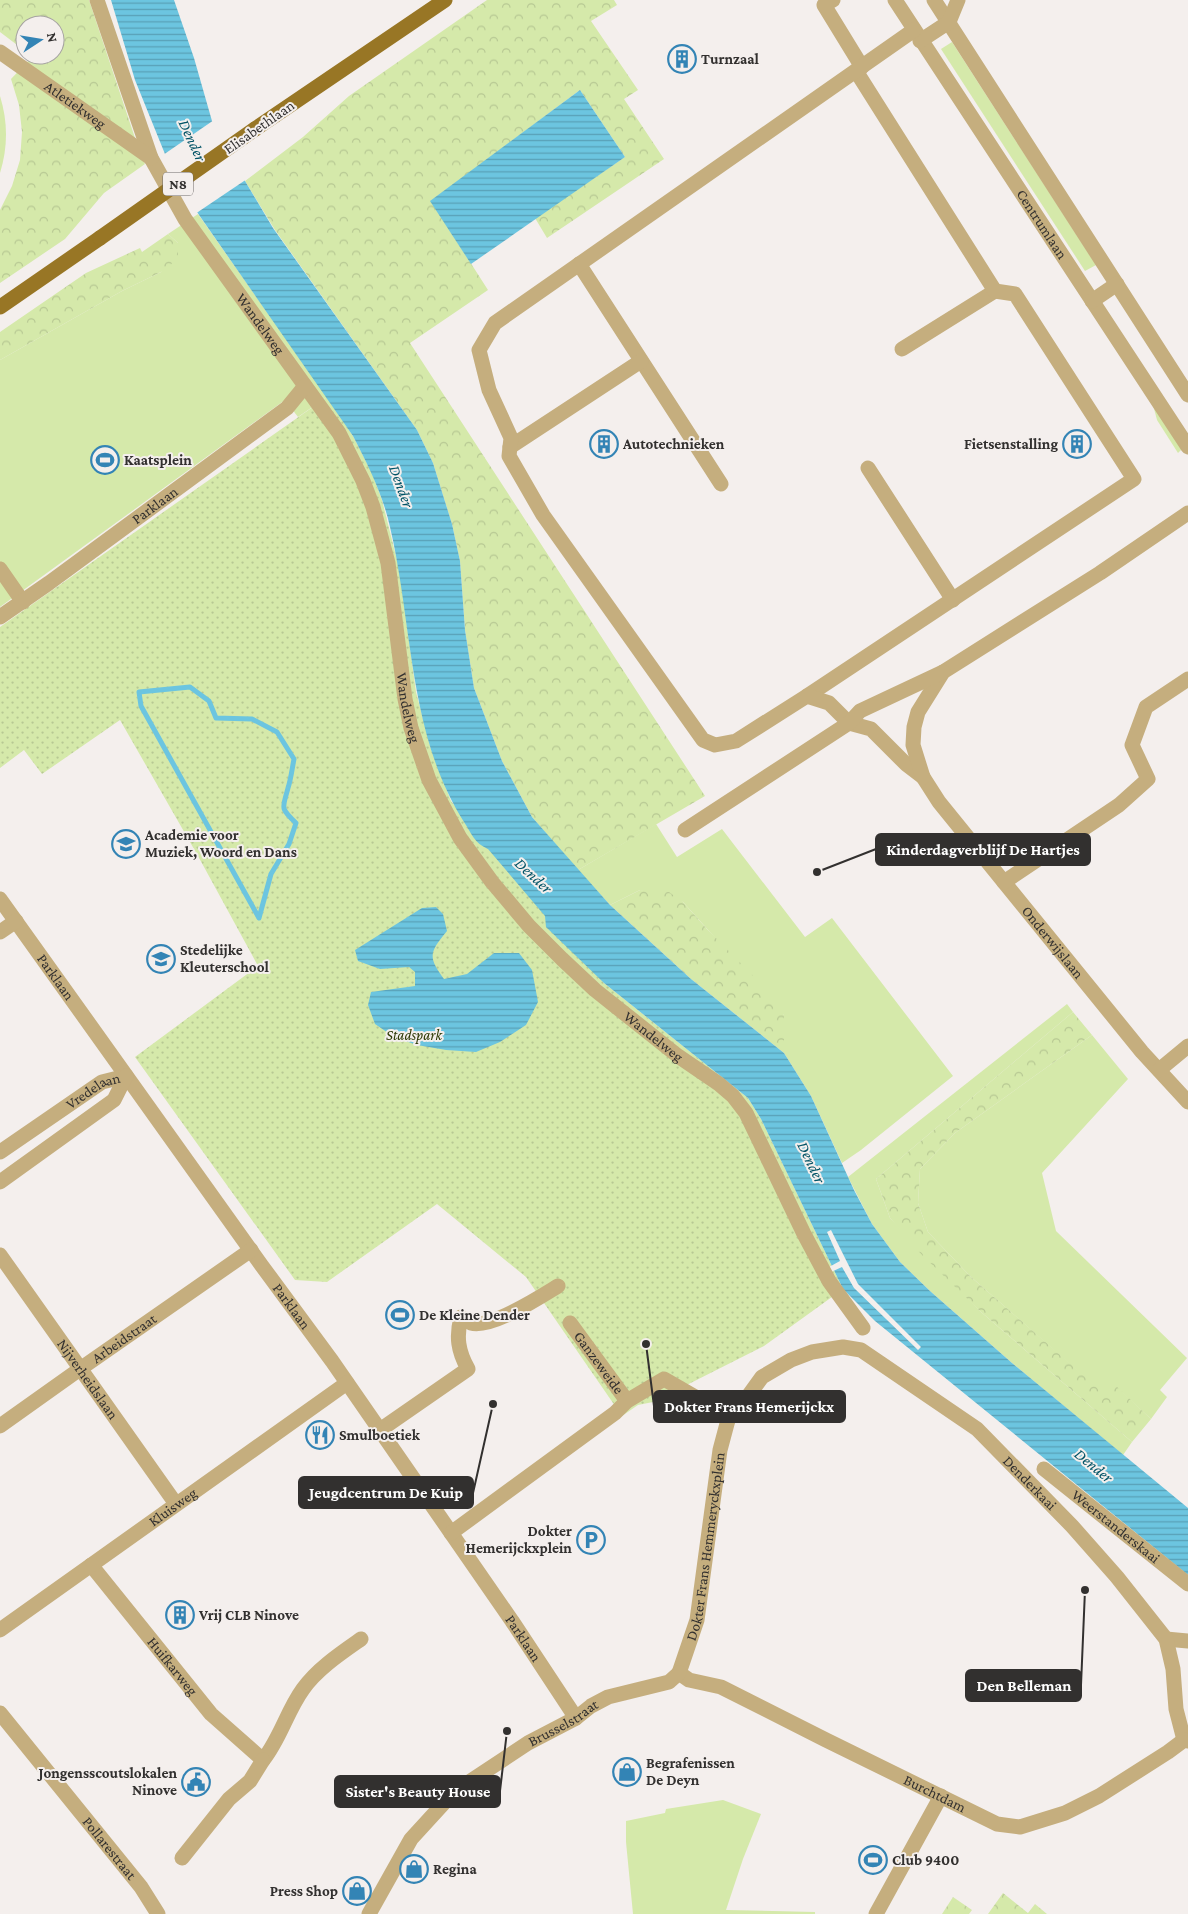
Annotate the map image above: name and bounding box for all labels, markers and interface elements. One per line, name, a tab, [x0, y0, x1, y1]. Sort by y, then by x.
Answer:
north arrow	[15, 15, 65, 65]
text: N	[44, 31, 62, 44]
building icon: Turnzaal	[667, 44, 697, 74]
place label: Turnzaal	[701, 51, 760, 67]
street label: Atletiekweg	[42, 78, 109, 133]
street label: Elisabethlaan	[221, 97, 297, 157]
water label: Dender	[176, 117, 210, 164]
road number: N8	[163, 172, 193, 195]
street label: Centrumlaan	[1013, 186, 1070, 262]
street label: Wandelweg	[233, 290, 288, 358]
building icon: Autotechnieken	[589, 429, 619, 459]
building icon: Fietsenstalling	[1062, 429, 1092, 459]
place label: Autotechnieken	[622, 436, 725, 452]
place label: Fietsenstalling	[964, 436, 1058, 452]
sports icon: Kaatsplein	[90, 445, 120, 475]
place label: Kaatsplein	[124, 452, 192, 468]
water label: Dender	[386, 463, 417, 510]
street label: Parklaan	[129, 483, 181, 527]
street label: Wandelweg	[394, 672, 423, 745]
place label: Academie voor Muziek, Woord en Dans	[144, 827, 297, 860]
school or university icon: Academie voor Muziek, Woord en Dans	[111, 829, 141, 859]
callout: Kinderdagverblijf De Hartjes	[876, 834, 1090, 865]
text: Kinderdagverblijf De Hartjes	[886, 841, 1080, 859]
water label: Dender	[512, 854, 556, 897]
street label: Onderwijslaan	[1019, 903, 1087, 982]
place label: Stedelijke Kleuterschool	[180, 942, 269, 975]
school or university icon: Stedelijke Kleuterschool	[146, 944, 176, 974]
street label: Parklaan	[34, 951, 78, 1003]
street label: Wandelweg	[621, 1008, 686, 1066]
park label: Stadspark	[386, 1027, 443, 1044]
street label: Vredelaan	[63, 1070, 122, 1112]
water label: Dender	[794, 1139, 829, 1186]
street label: Parklaan	[270, 1280, 314, 1332]
sports icon: De Kleine Dender	[385, 1300, 415, 1330]
place label: De Kleine Dender	[419, 1307, 530, 1323]
street label: Arbeidstraat	[89, 1310, 160, 1366]
street label: Ganzeweide	[571, 1328, 627, 1397]
street label: Nijverheidslaan	[54, 1336, 122, 1422]
callout: Dokter Frans Hemerijckx	[654, 1391, 845, 1422]
text: Dokter Frans Hemerijckx	[664, 1398, 835, 1416]
restaurant icon: Smulboetiek	[305, 1420, 335, 1450]
place label: Smulboetiek	[339, 1427, 421, 1443]
water label: Dender	[1071, 1445, 1116, 1486]
street label: Dokter Frans Hemmeryckxplein	[683, 1451, 728, 1643]
street label: Denderkaai	[1000, 1453, 1060, 1513]
callout: Jeugdcentrum De Kuip	[299, 1477, 473, 1508]
text: Jeugdcentrum De Kuip	[307, 1484, 463, 1501]
street label: Kluisweg	[146, 1485, 200, 1530]
street label: Weerstanderskaai	[1069, 1486, 1163, 1566]
place label: Dokter Hemerijckxplein	[466, 1523, 572, 1557]
parking icon: Dokter Hemerijckxplein	[576, 1525, 606, 1555]
building icon: Vrij CLB Ninove	[165, 1600, 195, 1630]
place label: Vrij CLB Ninove	[198, 1607, 299, 1624]
street label: Parklaan	[502, 1612, 545, 1665]
street label: Huifkarweg	[144, 1634, 201, 1699]
callout: Den Belleman	[966, 1670, 1081, 1701]
text: Den Belleman	[977, 1677, 1071, 1694]
street label: Brusselstraat	[525, 1695, 601, 1750]
place label: Begrafenissen De Deyn	[646, 1755, 735, 1788]
shop icon: Begrafenissen De Deyn	[612, 1757, 642, 1787]
place label: Jongensscoutslokalen Ninove	[37, 1765, 177, 1798]
public building icon: Jongensscoutslokalen Ninove	[181, 1767, 211, 1797]
street label: Burchtdam	[901, 1772, 969, 1816]
callout: Sister's Beauty House	[335, 1776, 500, 1807]
text: Sister's Beauty House	[345, 1783, 491, 1800]
street label: Pollarestraat	[79, 1814, 140, 1884]
sports icon: Club 9400	[858, 1845, 888, 1875]
place label: Club 9400	[892, 1852, 959, 1868]
shop icon: Regina	[399, 1854, 429, 1884]
place label: Regina	[433, 1861, 477, 1877]
shop icon: Press Shop	[342, 1876, 372, 1906]
place label: Press Shop	[270, 1883, 338, 1899]

